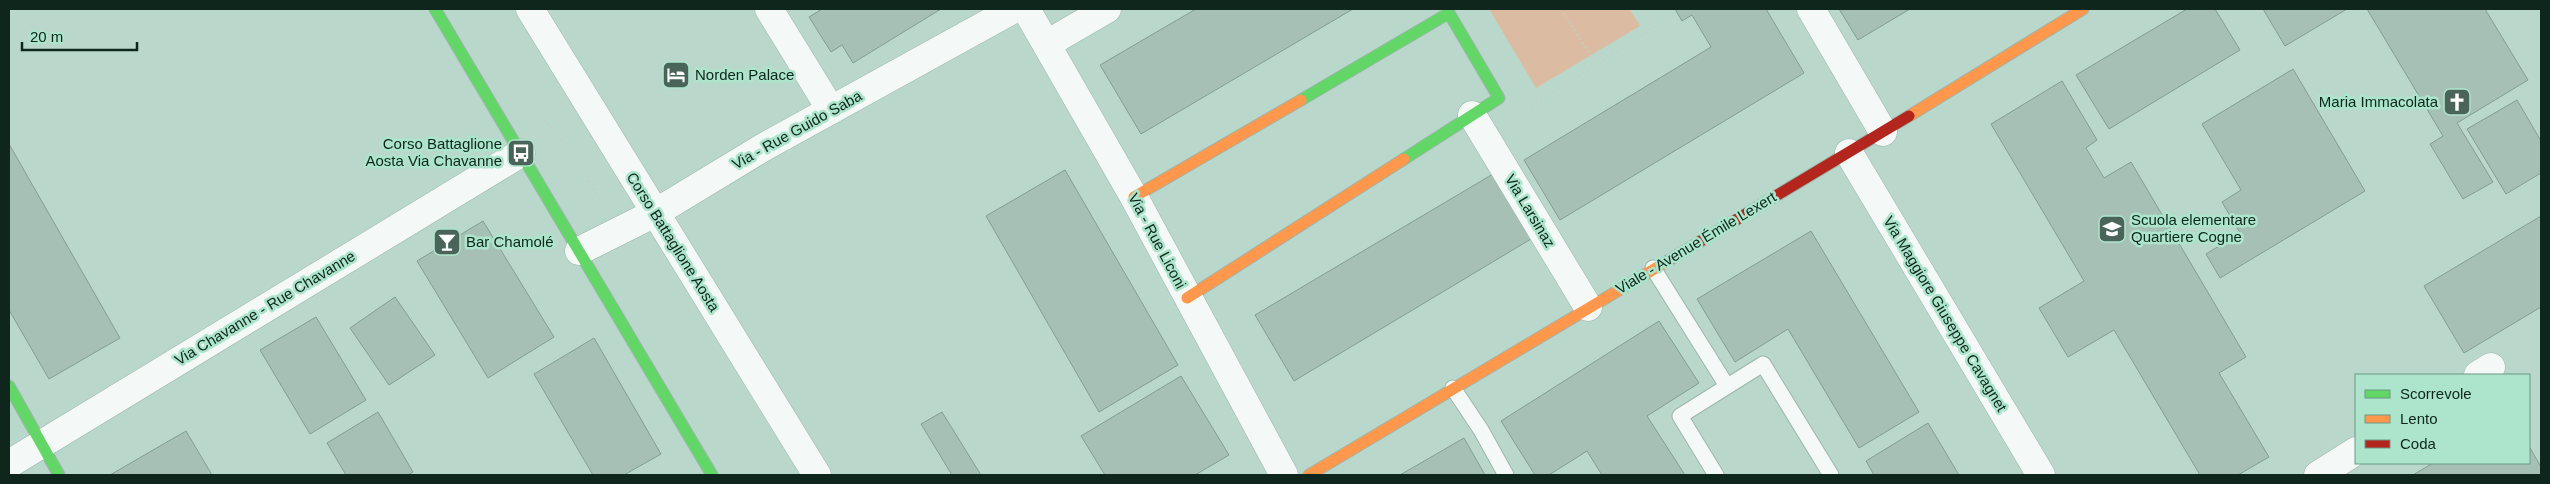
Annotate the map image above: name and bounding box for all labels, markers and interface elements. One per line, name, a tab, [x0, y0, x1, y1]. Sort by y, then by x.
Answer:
scale bar	[22, 20, 138, 52]
text: 20 m	[30, 28, 63, 45]
hotel icon: Norden Palace	[661, 60, 691, 90]
place label: Norden Palace	[695, 66, 794, 83]
street label: Via - Rue Guido Saba	[729, 87, 865, 172]
church icon: Maria Immacolata	[2442, 87, 2472, 117]
place label: Maria Immacolata	[2319, 93, 2439, 110]
place label: Corso Battaglione Aosta Via Chavanne	[366, 135, 502, 169]
bus stop icon: Corso Battaglione Aosta Via Chavanne	[506, 138, 536, 168]
street label: Corso Battaglione Aosta	[624, 169, 724, 315]
street label: Via Larsinaz	[1502, 171, 1559, 250]
street label: Viale - Avenue Émile Lexert	[1613, 188, 1780, 297]
street label: Via - Rue Liconi	[1125, 190, 1190, 291]
place label: Scuola elementare Quartiere Cogne	[2131, 211, 2256, 245]
street label: Via Maggiore Giuseppe Cavagnet	[1880, 213, 2011, 415]
school or university icon: Scuola elementare Quartiere Cogne	[2097, 214, 2127, 244]
bar icon: Bar Chamolé	[432, 227, 462, 257]
place label: Bar Chamolé	[466, 233, 554, 250]
street label: Via Chavanne - Rue Chavanne	[171, 247, 358, 368]
legend	[2355, 374, 2530, 464]
text: Scorrevole	[2400, 385, 2472, 402]
text: Lento	[2400, 410, 2438, 427]
text: Coda	[2400, 435, 2437, 452]

